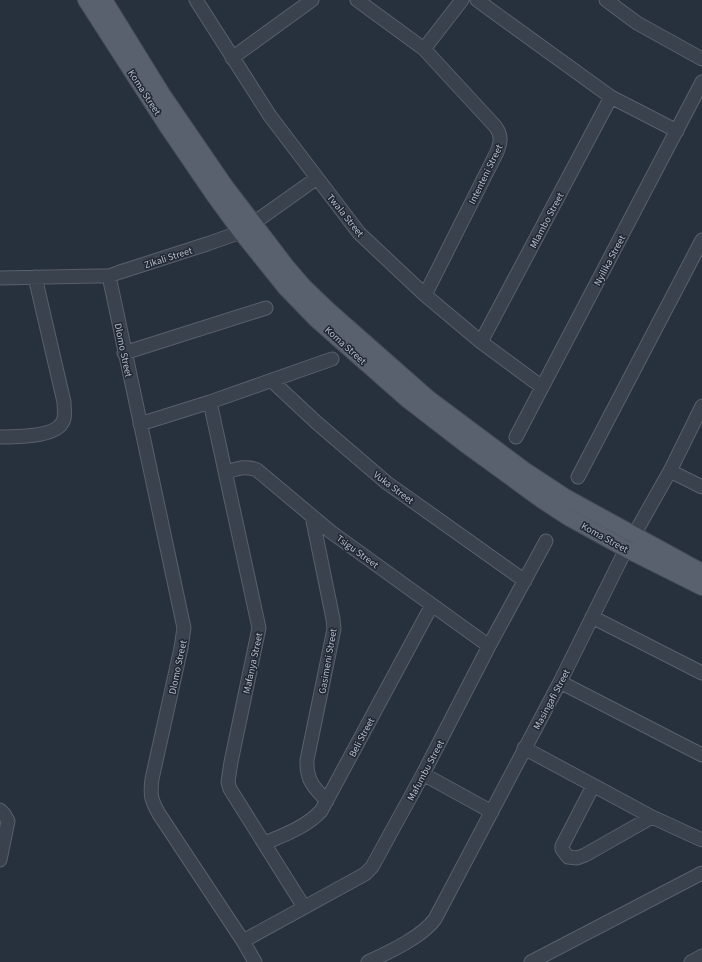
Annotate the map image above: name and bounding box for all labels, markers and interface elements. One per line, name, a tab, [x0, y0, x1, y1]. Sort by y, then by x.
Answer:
street label: Koma Street	[124, 67, 164, 118]
street label: Intenteni Street	[465, 142, 507, 207]
street label: Mlambo Street	[526, 190, 568, 251]
street label: Twala Street	[323, 191, 367, 241]
street label: Nyilika Street	[591, 232, 629, 288]
street label: Zikali Street	[142, 243, 195, 272]
street label: Dlomo Street	[110, 322, 136, 379]
street label: Koma Street	[321, 323, 370, 369]
street label: Vuka Street	[370, 468, 417, 508]
street label: Koma Street	[579, 519, 631, 557]
street label: Tsigu Street	[333, 532, 382, 572]
street label: Gasimeni Street	[315, 627, 341, 695]
street label: Mafanya Street	[240, 631, 266, 695]
street label: Dlomo Street	[165, 638, 191, 696]
street label: Masingafi Street	[530, 666, 574, 732]
street label: Beli Street	[346, 715, 378, 760]
street label: Mafumbu Street	[404, 737, 448, 803]

